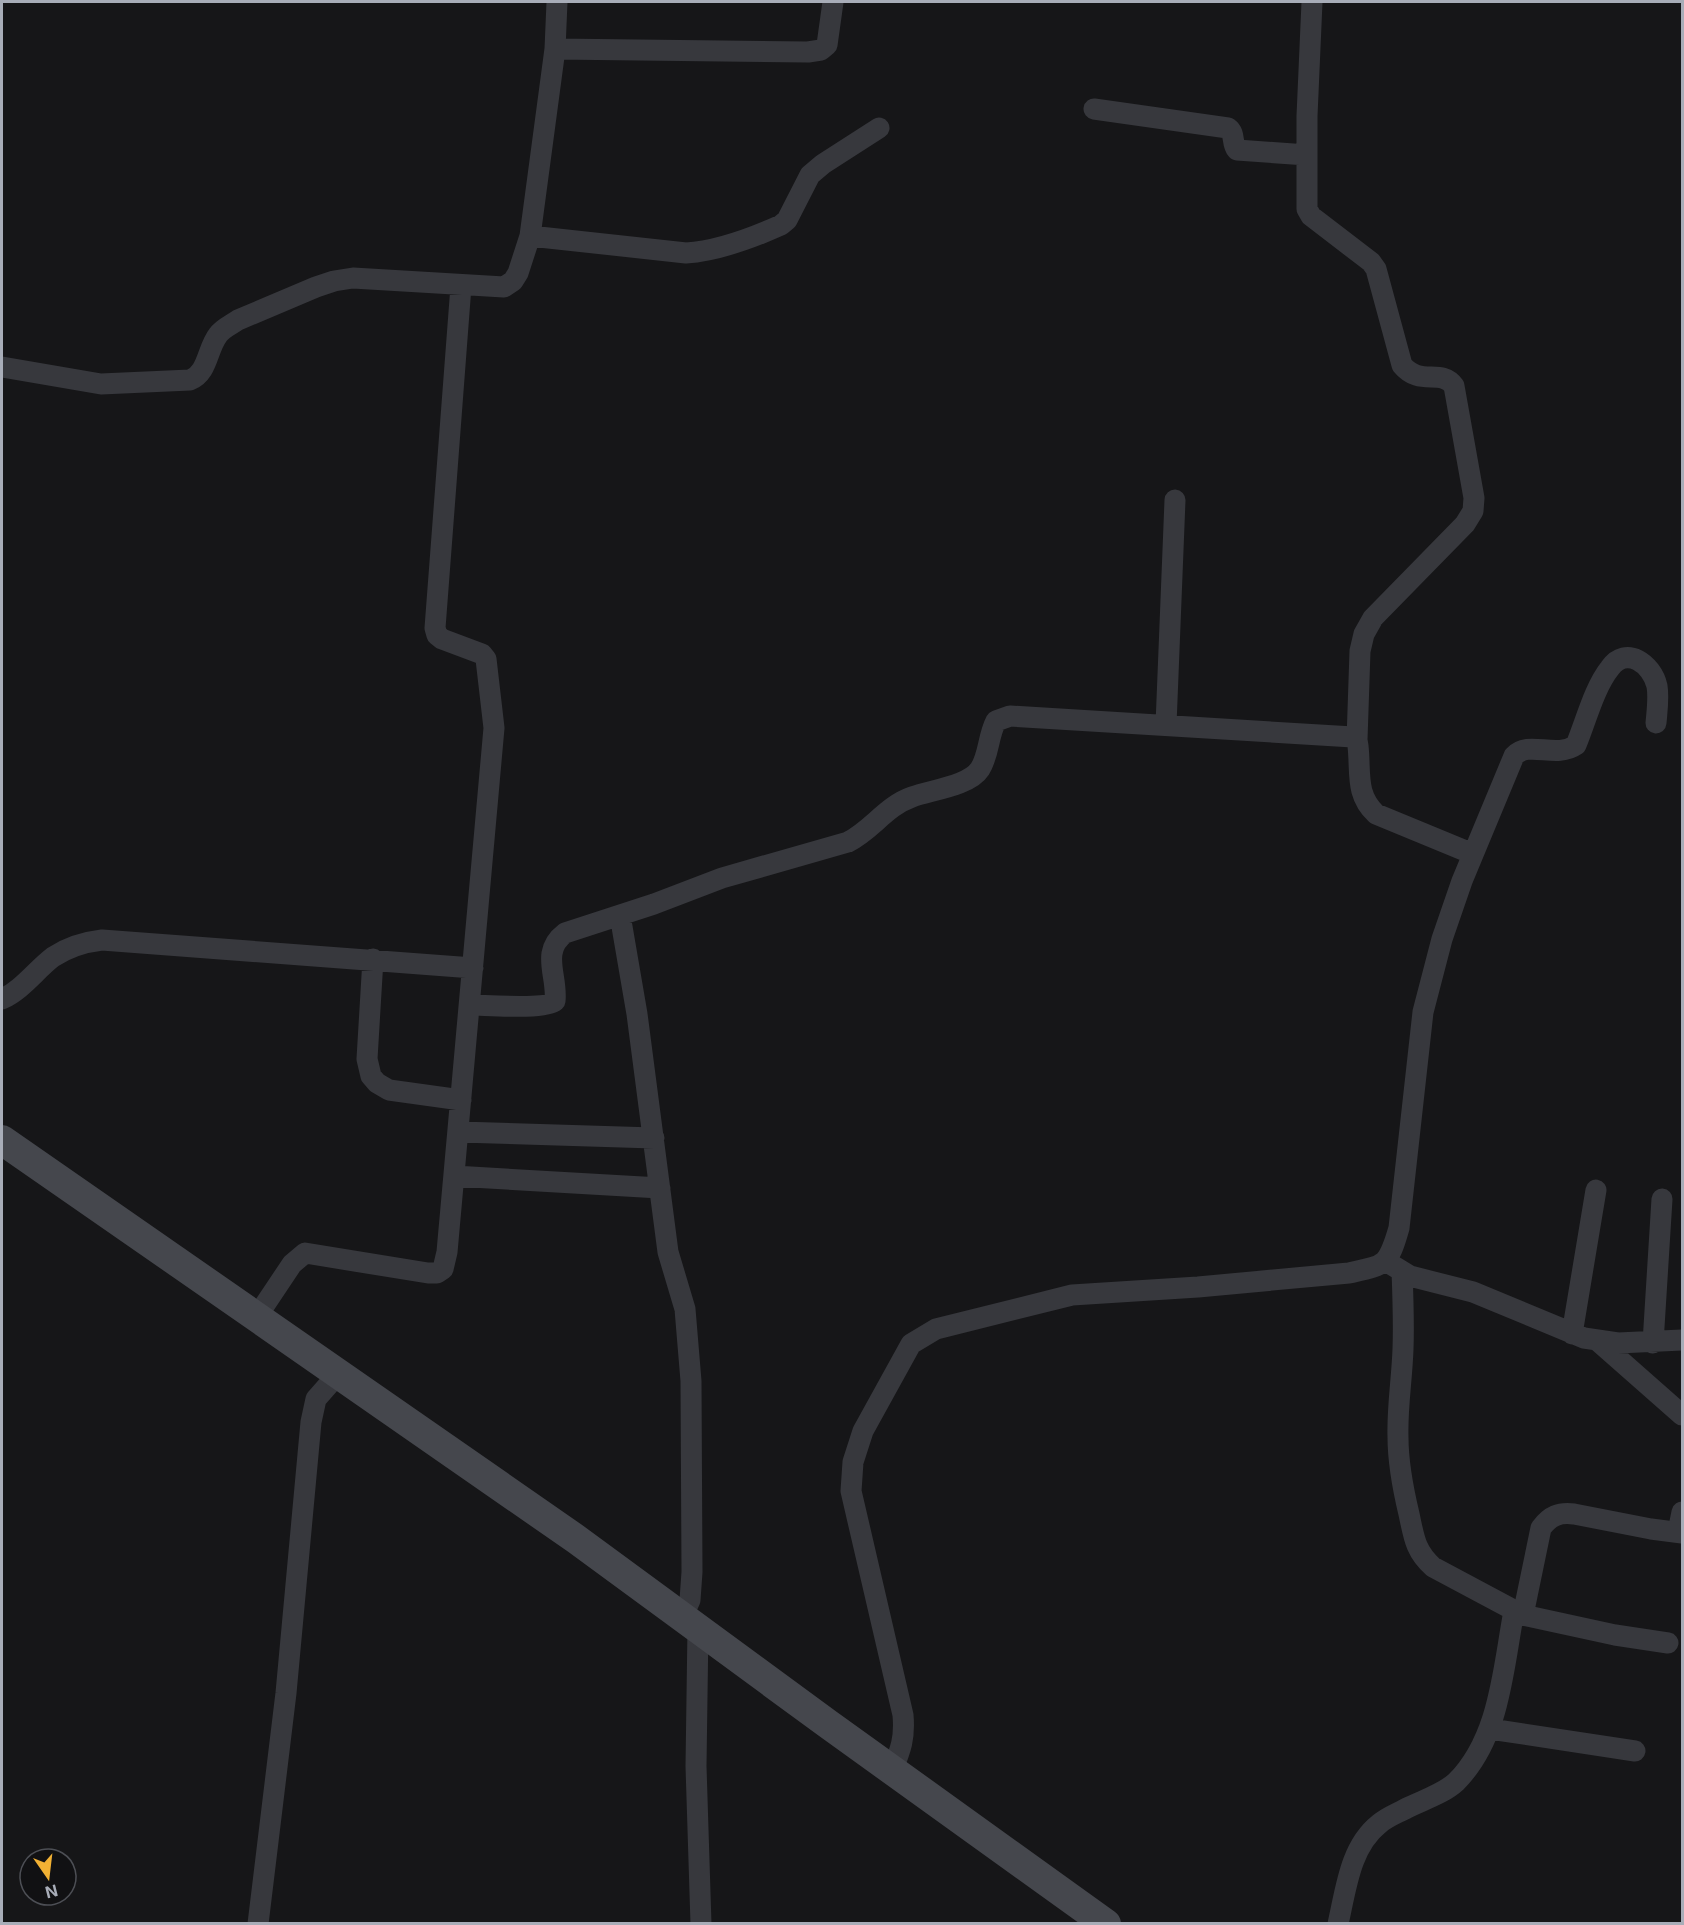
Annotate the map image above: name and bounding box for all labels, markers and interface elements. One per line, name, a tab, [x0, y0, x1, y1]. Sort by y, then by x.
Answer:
north arrow	[18, 1847, 78, 1907]
text: N	[43, 1880, 60, 1903]

